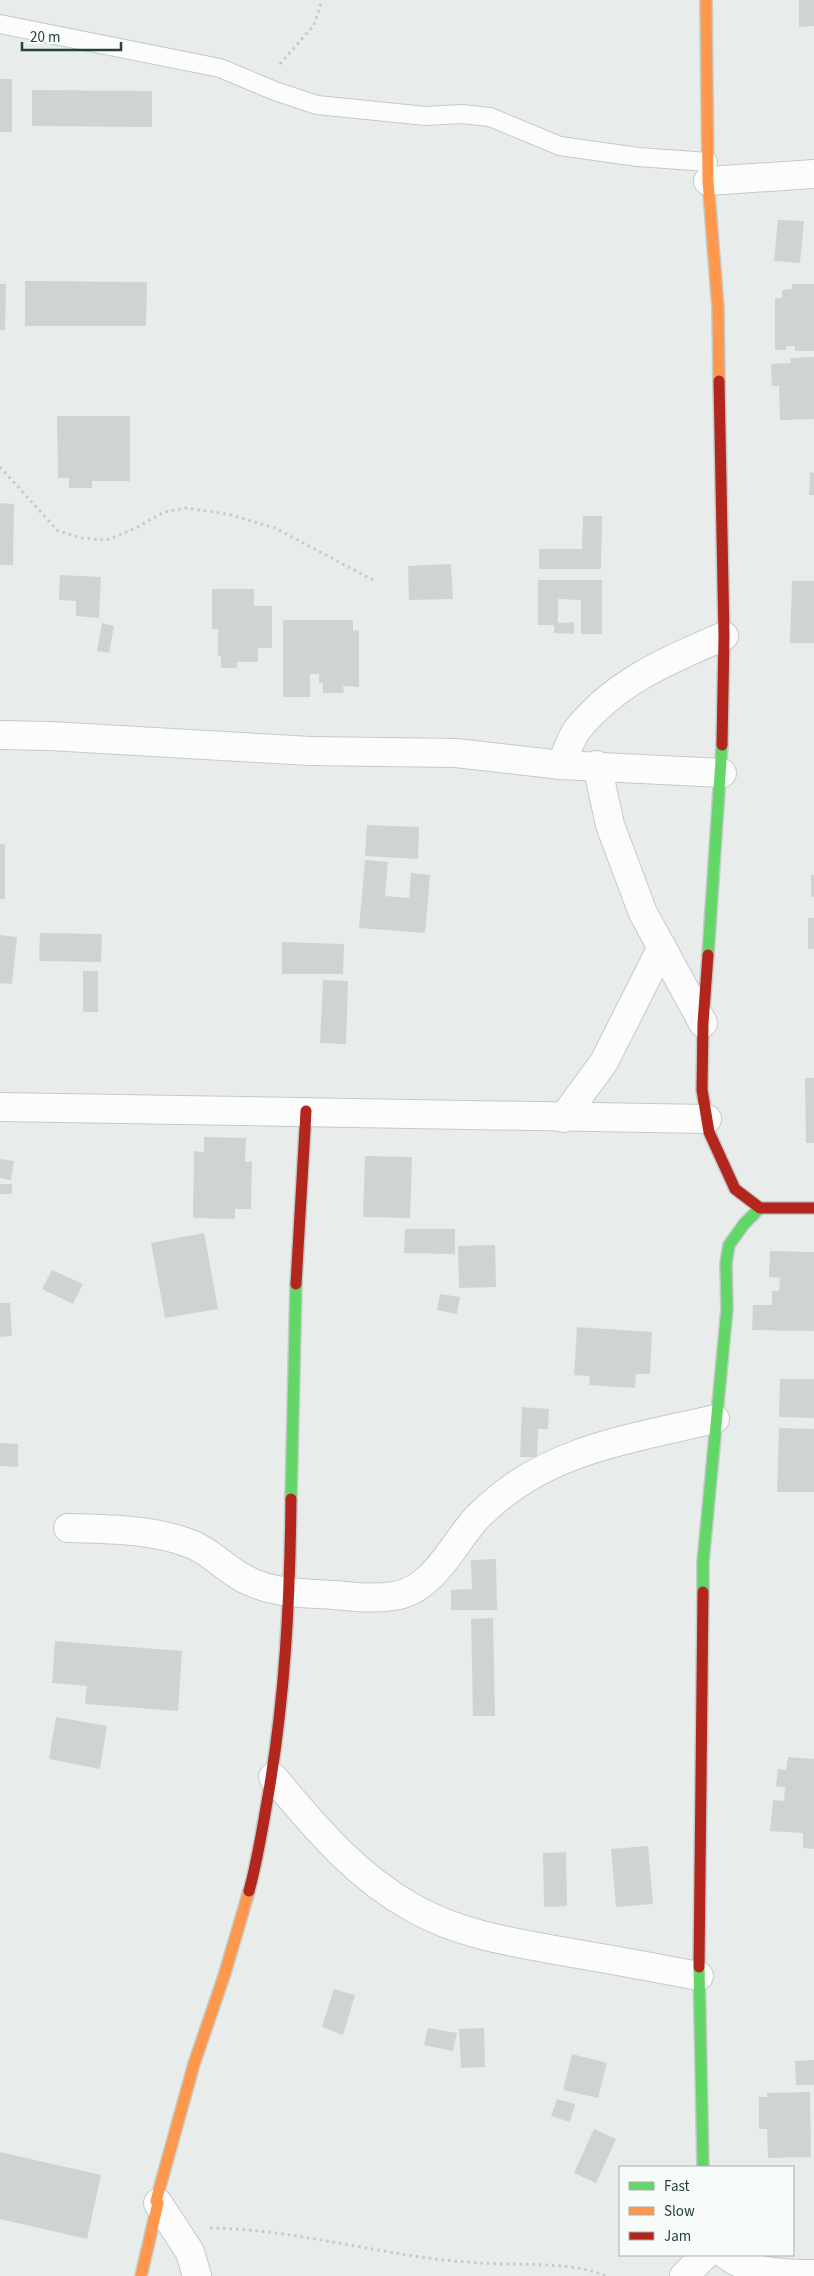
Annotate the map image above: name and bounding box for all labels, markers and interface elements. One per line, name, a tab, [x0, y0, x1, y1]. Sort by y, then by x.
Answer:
scale bar	[22, 20, 121, 52]
text: 20 m	[30, 27, 60, 48]
legend	[619, 2166, 794, 2256]
text: Fast	[664, 2176, 690, 2197]
text: Slow	[664, 2201, 695, 2222]
text: Jam	[664, 2226, 691, 2247]

